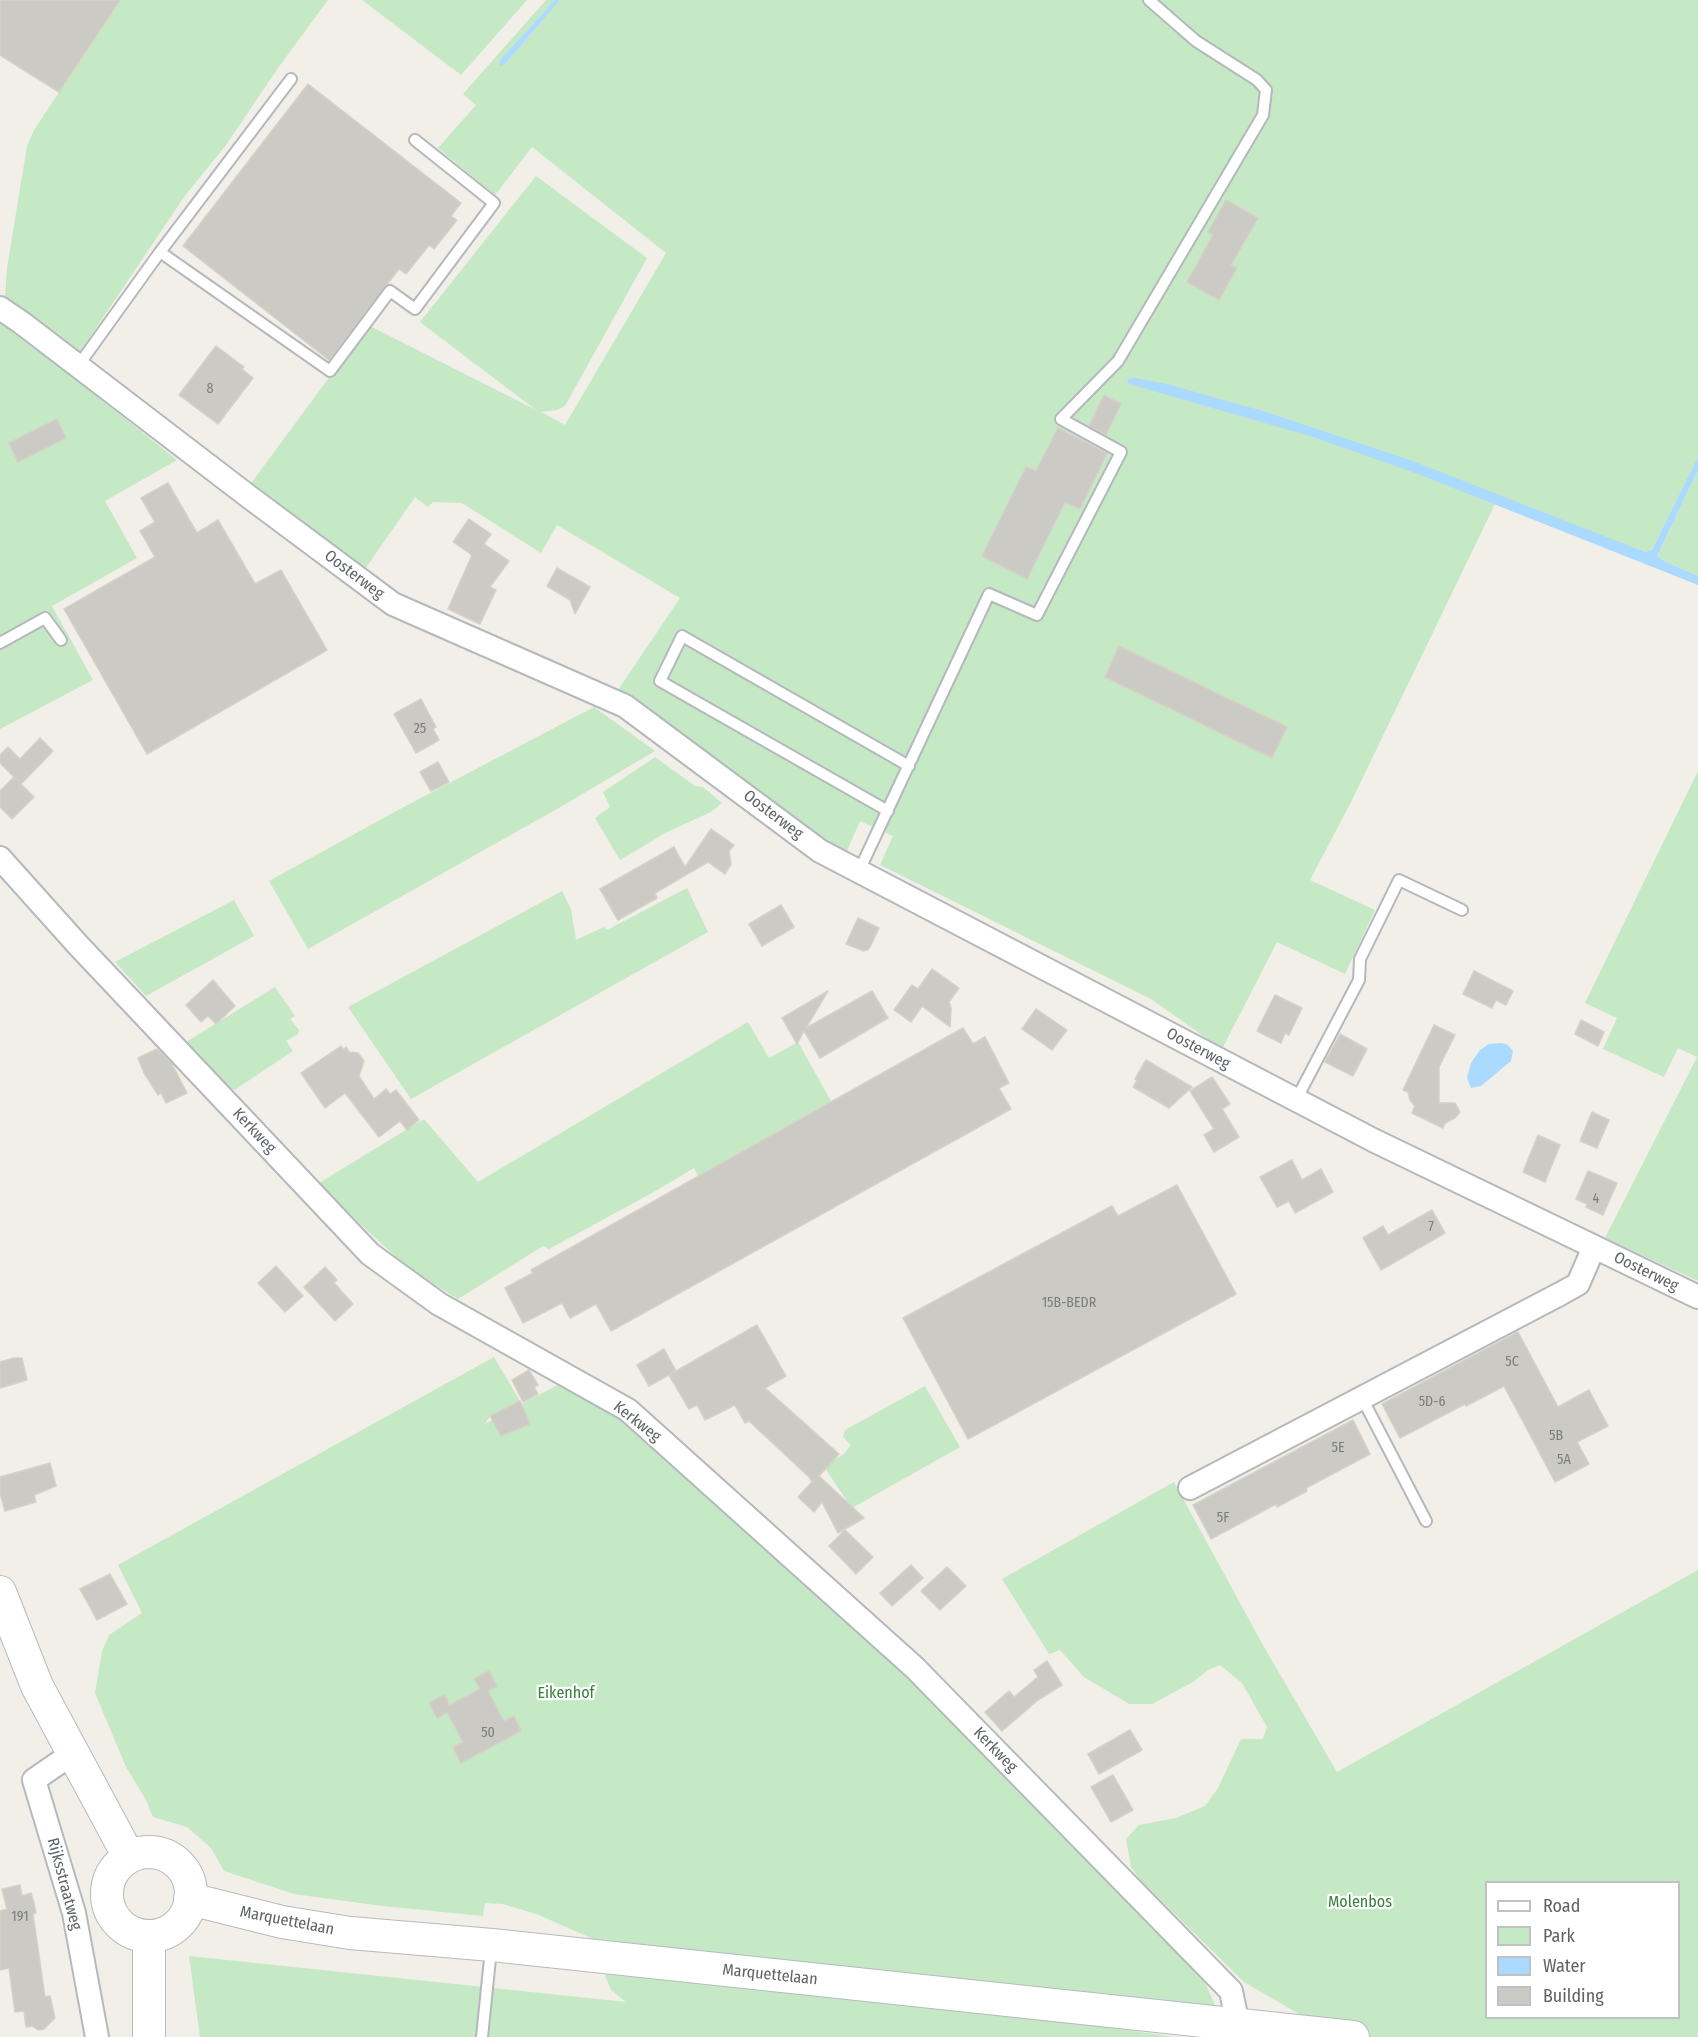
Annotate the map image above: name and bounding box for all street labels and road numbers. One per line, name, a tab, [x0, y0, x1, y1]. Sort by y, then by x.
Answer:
street label: Oosterweg	[320, 546, 388, 604]
street label: Oosterweg	[739, 786, 807, 844]
street label: Oosterweg	[1163, 1024, 1233, 1074]
street label: Kerkweg	[228, 1104, 280, 1158]
street label: Oosterweg	[1610, 1248, 1682, 1296]
street label: Kerkweg	[609, 1397, 665, 1447]
street label: Kerkweg	[969, 1724, 1021, 1776]
street label: Rijksstraatweg	[42, 1836, 86, 1932]
street label: Marquettelaan	[238, 1902, 336, 1940]
street label: Marquettelaan	[722, 1960, 818, 1990]

